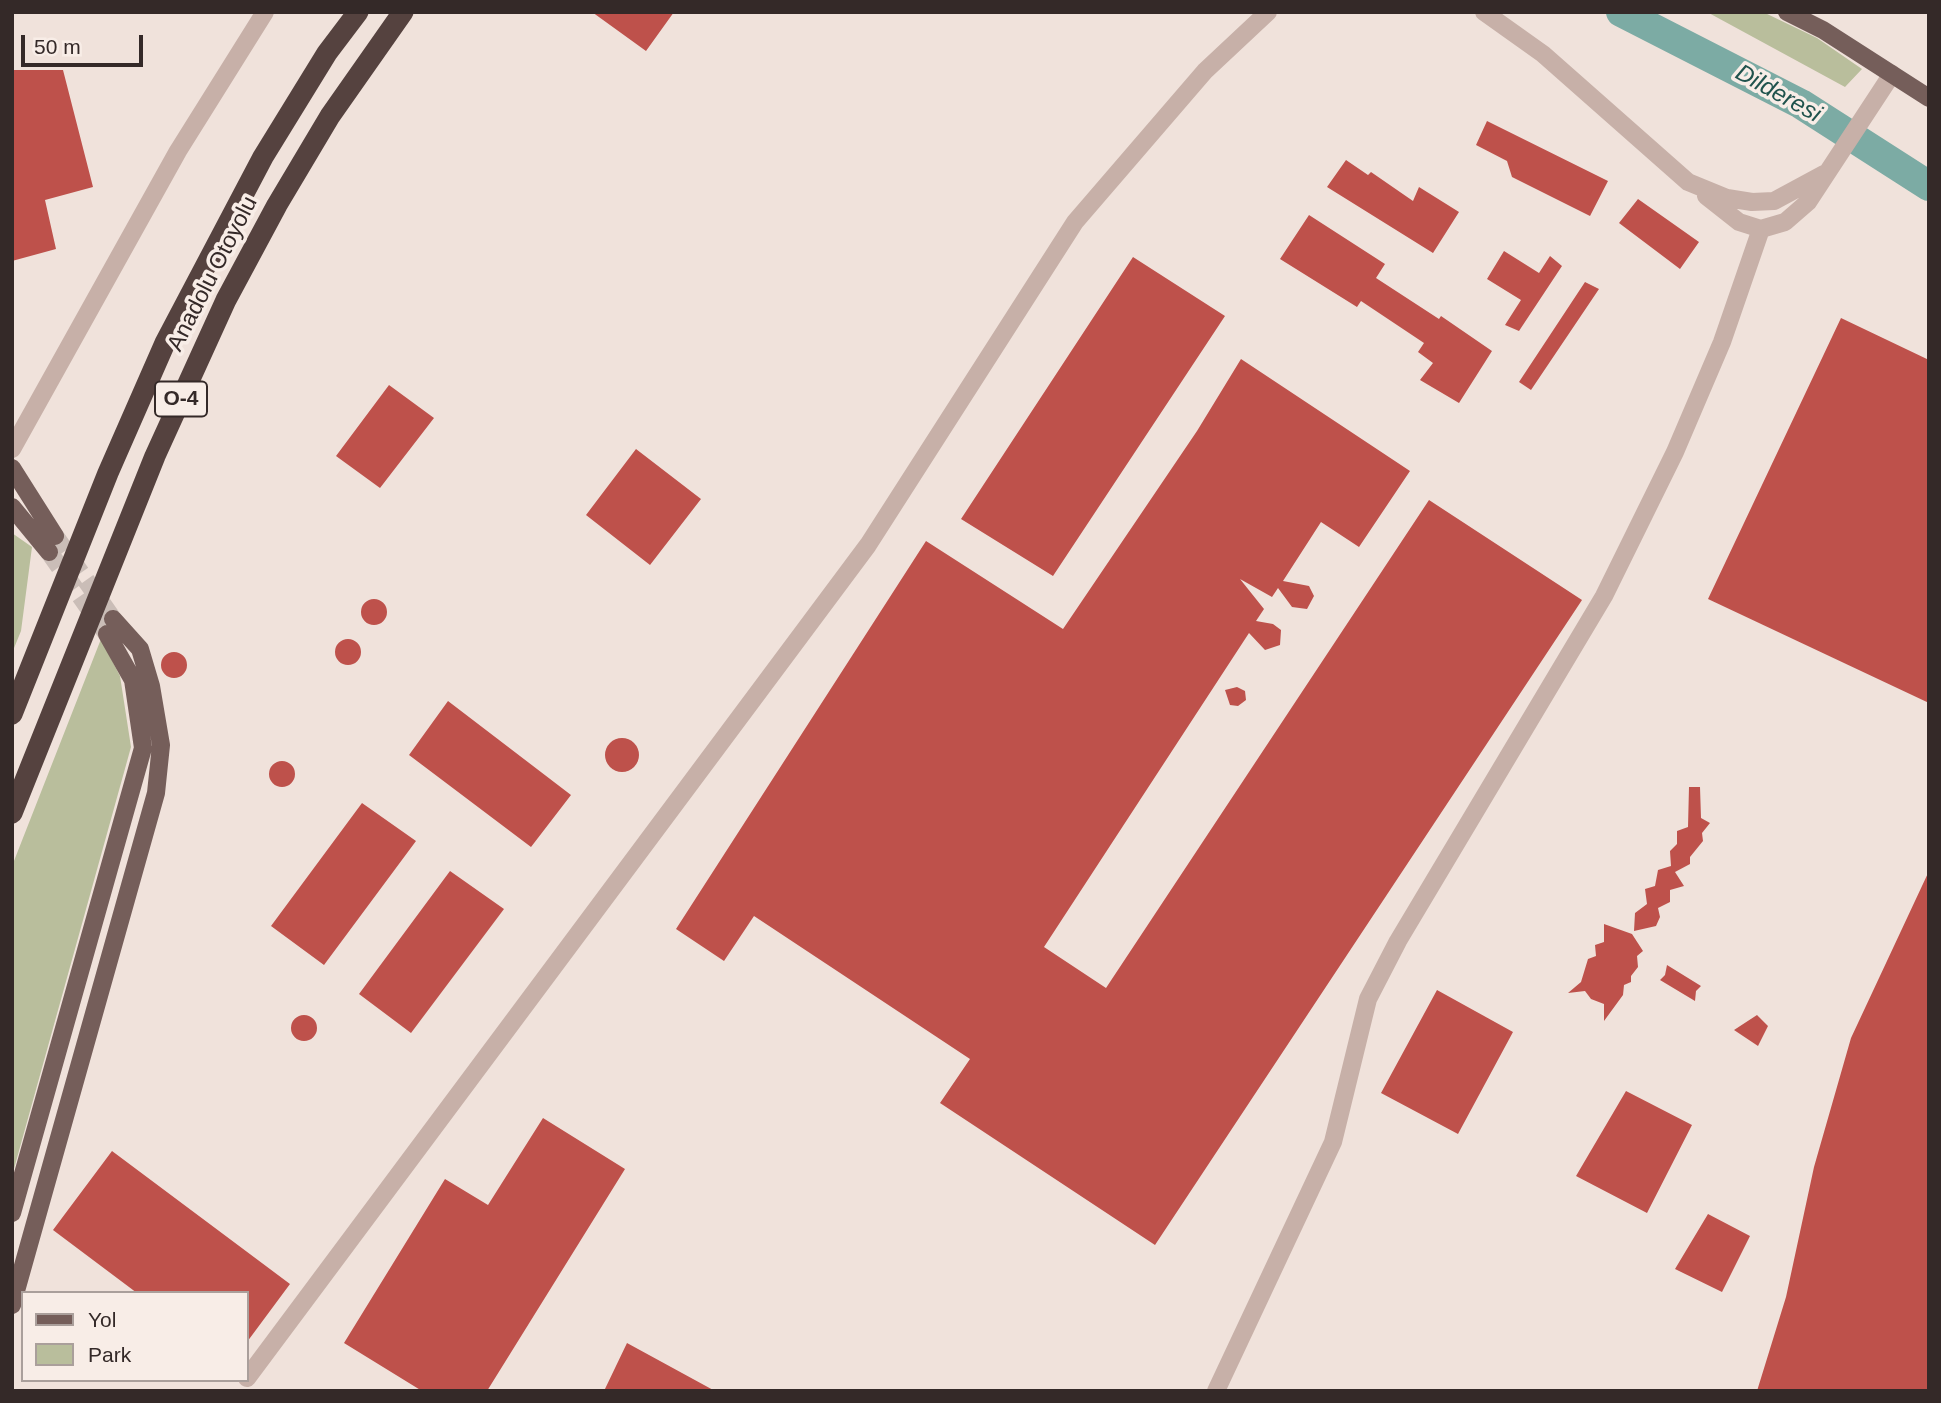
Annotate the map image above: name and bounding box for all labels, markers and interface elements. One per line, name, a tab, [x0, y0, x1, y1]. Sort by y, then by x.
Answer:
scale bar	[24, 21, 147, 65]
text: 50 m	[34, 35, 81, 58]
water label: Dilderesi	[1730, 59, 1826, 129]
street label: Anadolu Otoyolu	[162, 192, 264, 356]
road number: O-4	[155, 382, 207, 416]
legend	[21, 1291, 248, 1382]
text: Yol	[88, 1308, 116, 1331]
text: Park	[88, 1343, 131, 1366]

